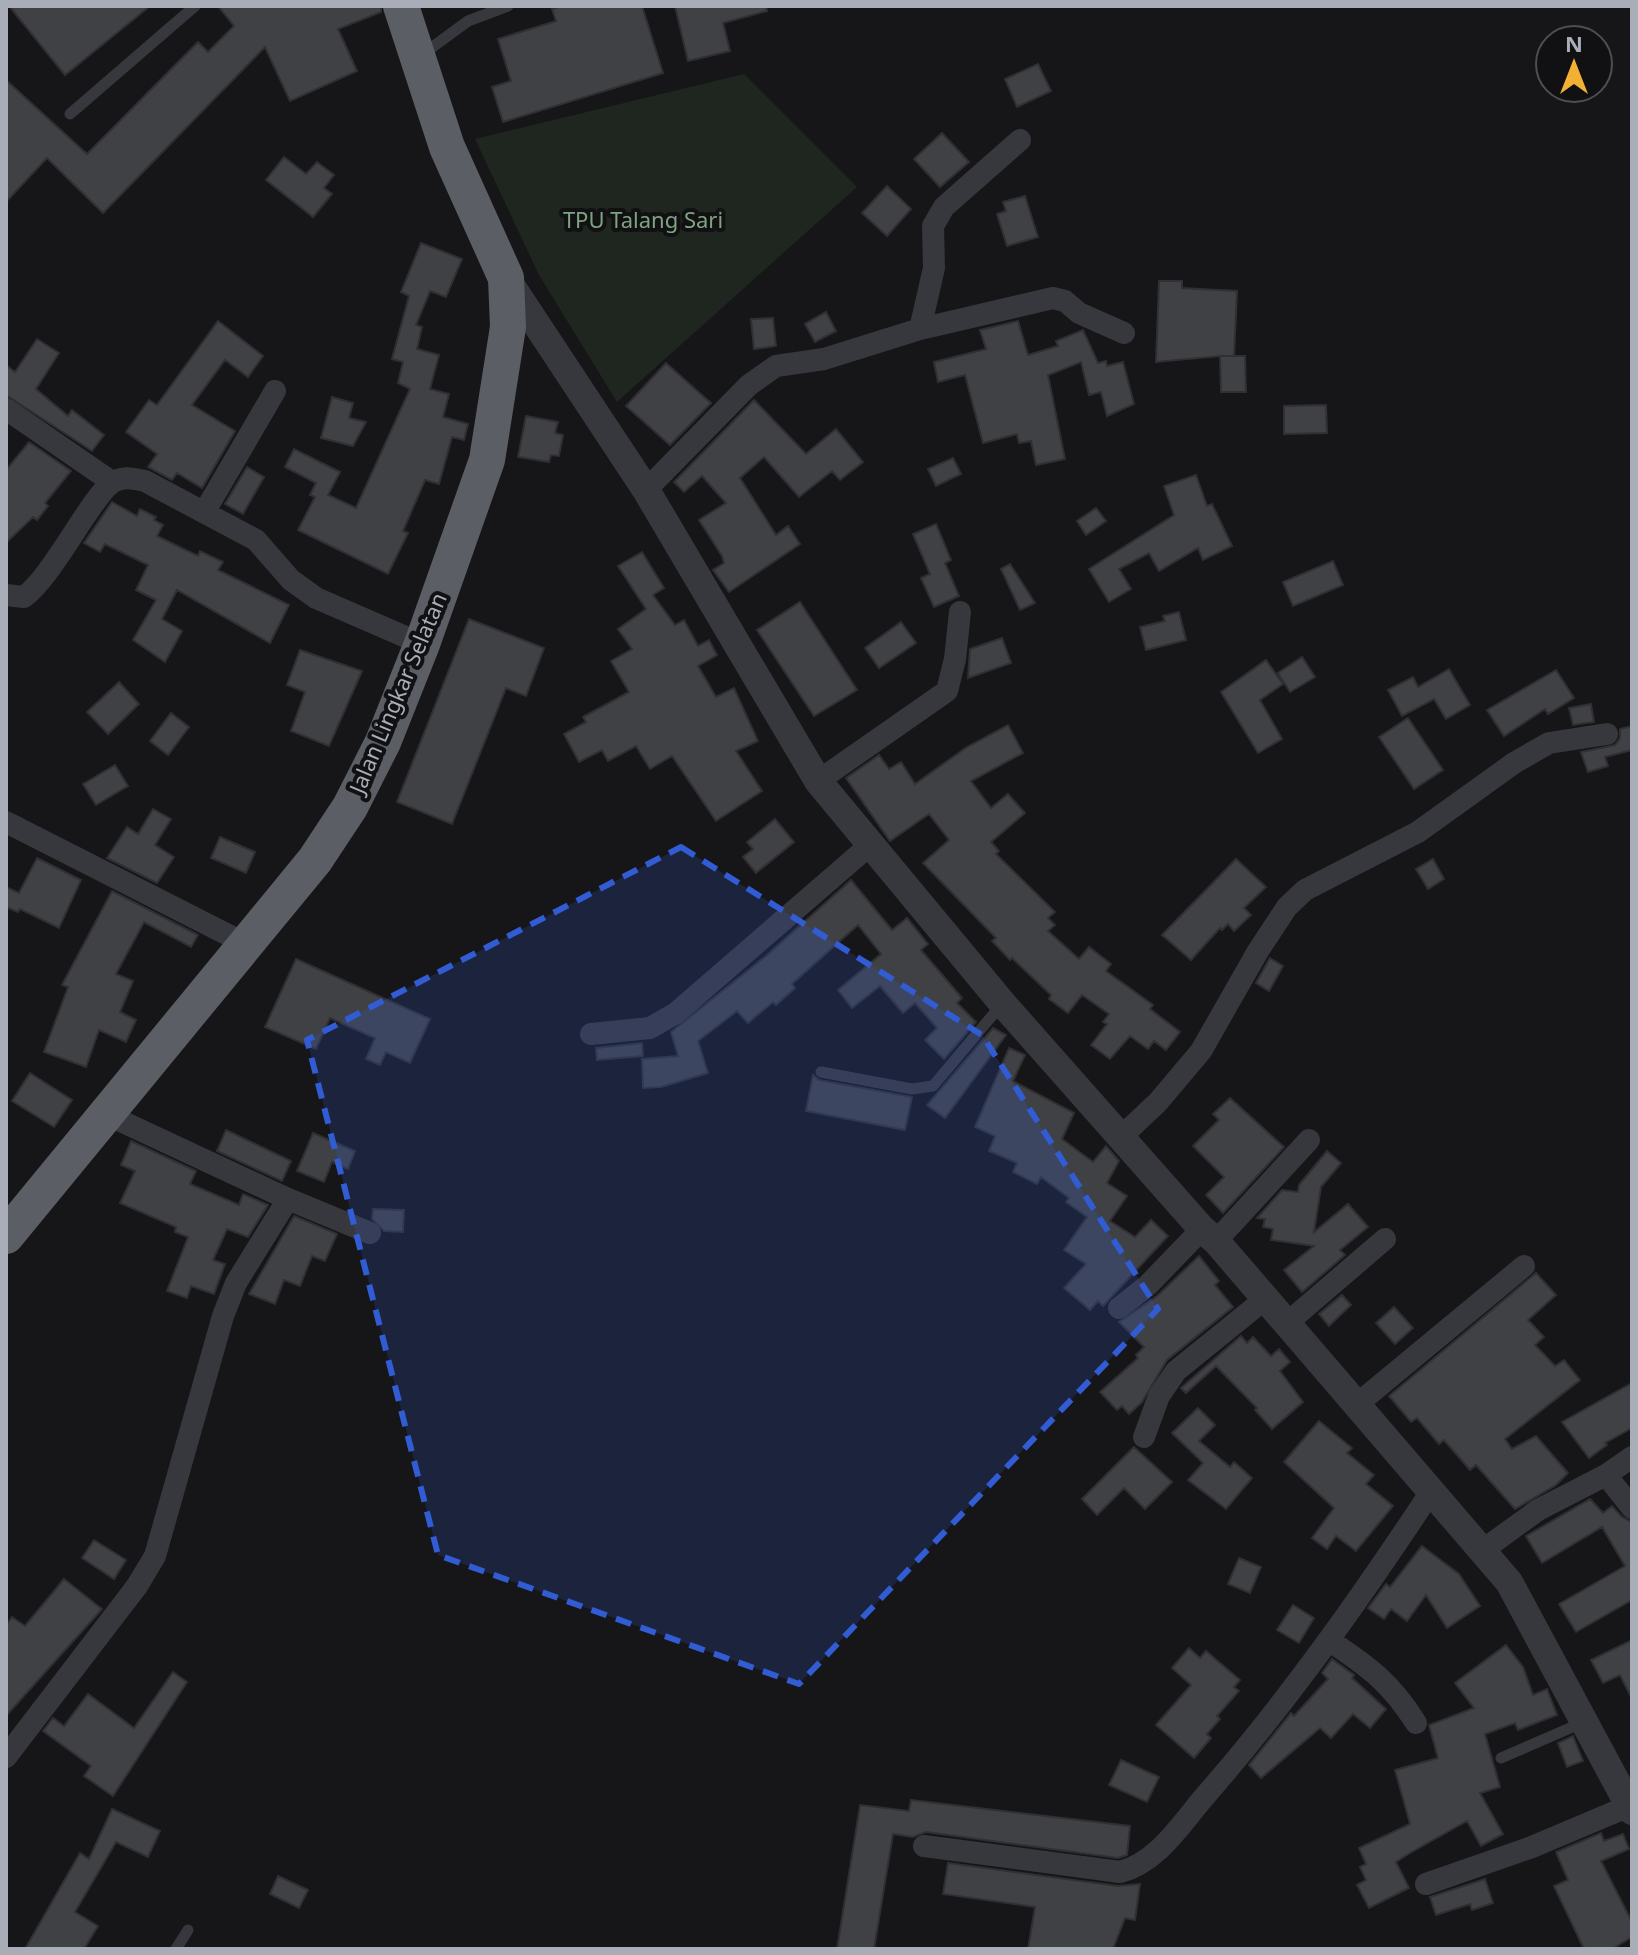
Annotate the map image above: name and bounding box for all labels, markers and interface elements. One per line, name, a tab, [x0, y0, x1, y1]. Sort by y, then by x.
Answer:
north arrow	[1534, 24, 1614, 104]
text: N	[1565, 28, 1583, 58]
park label: TPU Talang Sari	[563, 204, 723, 234]
street label: Jalan Lingkar Selatan	[340, 588, 453, 799]

